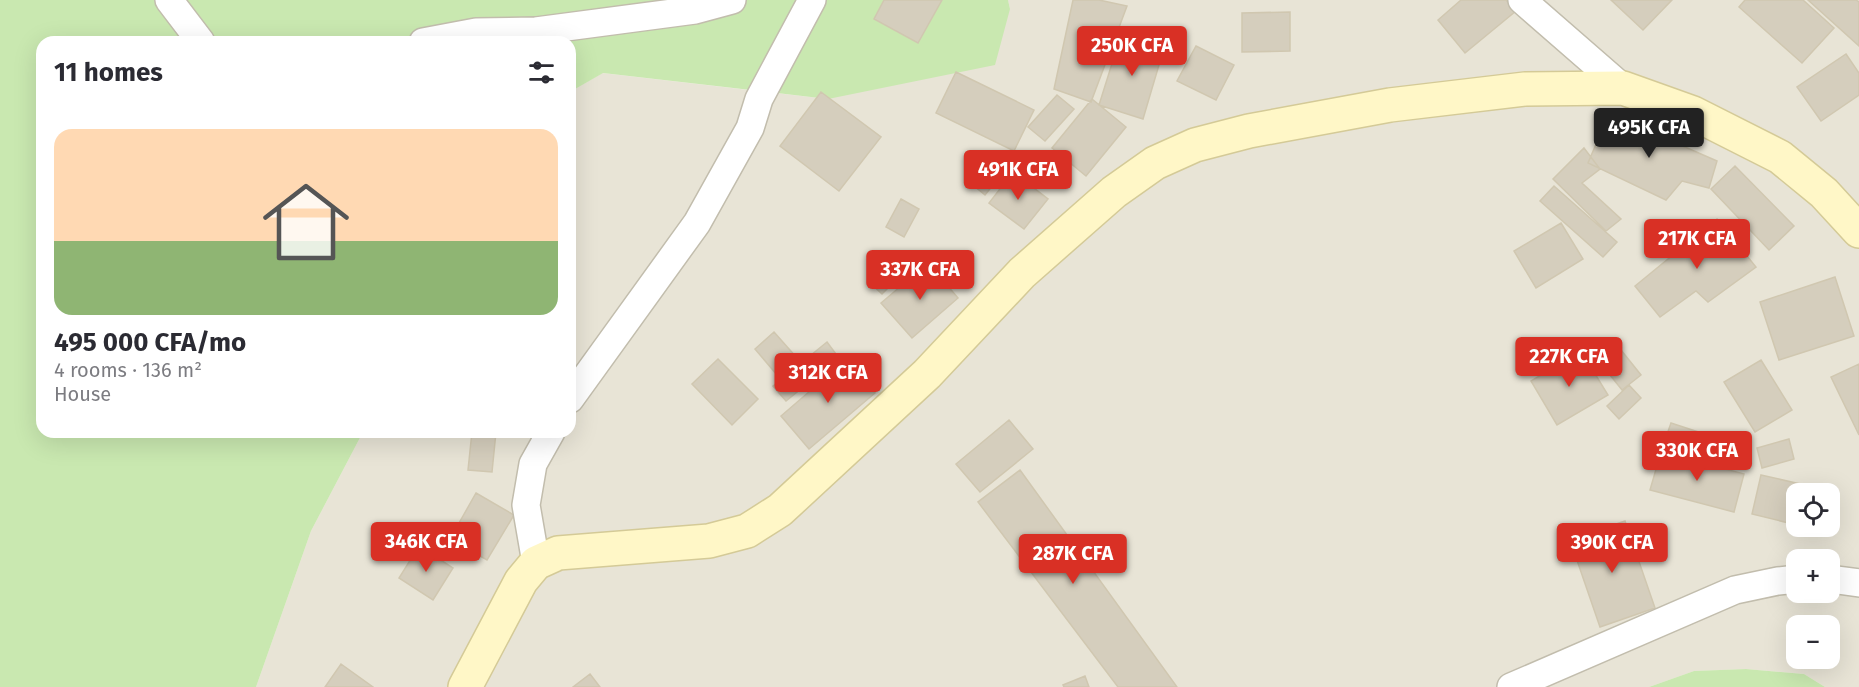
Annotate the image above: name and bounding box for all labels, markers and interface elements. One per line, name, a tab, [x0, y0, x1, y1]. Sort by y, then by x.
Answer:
pin: 250K CFA	[1070, 26, 1194, 77]
text: 250K CFA	[1091, 33, 1173, 57]
icon: filters	[525, 56, 558, 89]
text: 11 homes	[54, 57, 163, 88]
pin: 495K CFA	[1587, 108, 1711, 159]
text: 495K CFA	[1608, 115, 1690, 139]
pin: 491K CFA	[956, 150, 1080, 201]
text: 491K CFA	[978, 157, 1058, 181]
icon: home	[252, 168, 360, 276]
pin: 217K CFA	[1635, 219, 1759, 270]
text: 217K CFA	[1658, 226, 1736, 250]
pin: 337K CFA	[858, 250, 982, 301]
text: 337K CFA	[880, 257, 960, 281]
text: 495 000 CFA/mo	[54, 327, 246, 358]
pin: 227K CFA	[1507, 337, 1631, 388]
text: 227K CFA	[1529, 344, 1609, 368]
pin: 312K CFA	[766, 353, 890, 404]
text: 4 rooms · 136 m²	[54, 358, 202, 382]
text: 312K CFA	[788, 360, 868, 384]
text: House	[54, 382, 111, 406]
pin: 330K CFA	[1635, 431, 1759, 482]
text: 330K CFA	[1656, 438, 1738, 462]
map controls	[1786, 483, 1840, 669]
button: locate	[1786, 483, 1840, 537]
pin: 346K CFA	[364, 522, 488, 573]
pin: 390K CFA	[1550, 523, 1674, 574]
text: 346K CFA	[385, 529, 467, 553]
text: 390K CFA	[1571, 530, 1653, 554]
pin: 287K CFA	[1011, 534, 1135, 585]
text: 287K CFA	[1033, 541, 1113, 565]
button: +	[1786, 549, 1840, 603]
button: −	[1786, 615, 1840, 669]

